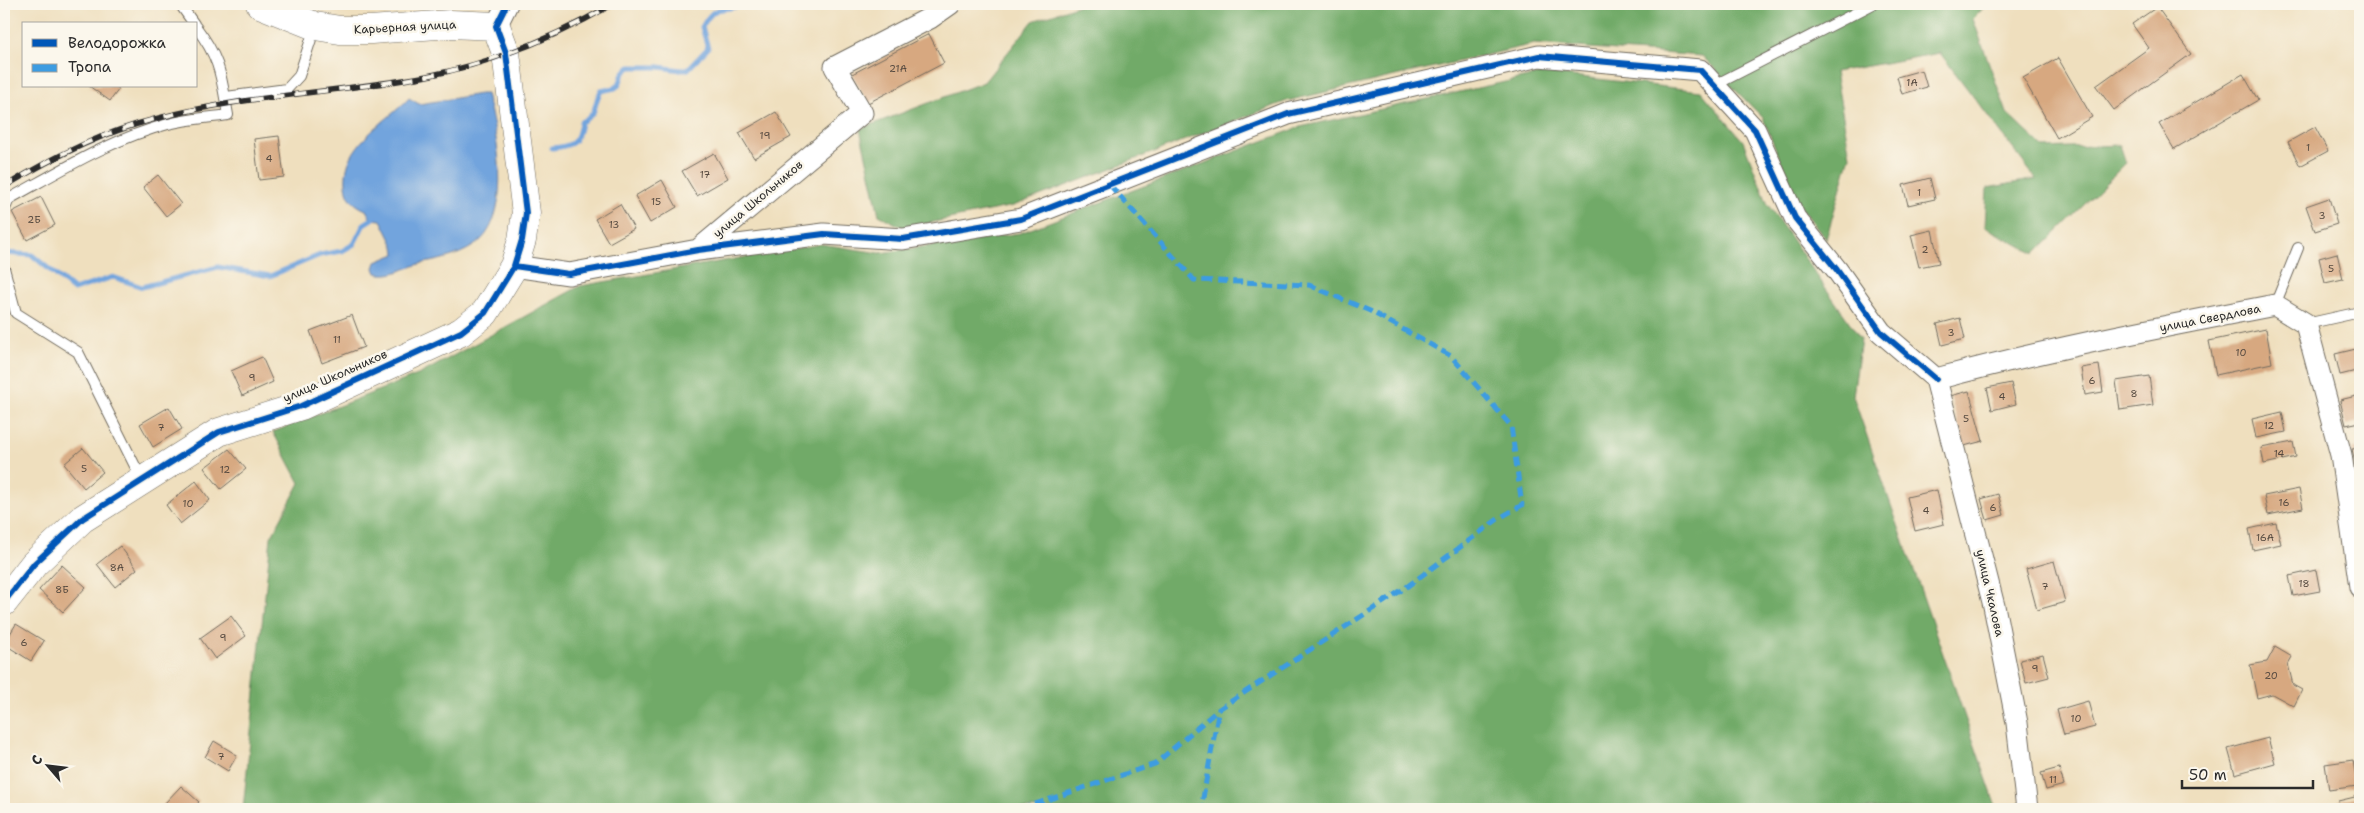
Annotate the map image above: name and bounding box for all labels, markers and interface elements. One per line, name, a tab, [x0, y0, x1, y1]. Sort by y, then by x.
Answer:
street label: Карьерная улица	[353, 16, 457, 38]
legend	[22, 22, 198, 88]
text: Велодорожка	[68, 33, 167, 53]
text: Тропа	[68, 57, 112, 77]
house number: 21А	[889, 62, 907, 75]
house number: 1А	[1906, 76, 1918, 89]
house number: 19	[760, 129, 770, 142]
house number: 1	[2306, 141, 2310, 154]
house number: 4	[266, 152, 273, 165]
street label: улица Школьников	[710, 157, 806, 241]
house number: 17	[700, 168, 710, 181]
house number: 1	[1917, 186, 1921, 199]
house number: 15	[651, 195, 661, 208]
house number: 3	[2319, 209, 2326, 222]
house number: 2Б	[27, 213, 41, 226]
house number: 13	[609, 218, 619, 231]
house number: 2	[1922, 243, 1929, 256]
house number: 5	[2328, 262, 2334, 275]
street label: улица Свердлова	[2158, 300, 2262, 336]
house number: 3	[1948, 326, 1955, 339]
house number: 11	[333, 333, 341, 346]
street label: улица Школьников	[280, 346, 390, 406]
house number: 10	[2236, 346, 2246, 359]
house number: 9	[249, 371, 256, 384]
house number: 6	[2089, 374, 2096, 387]
house number: 8	[2131, 387, 2138, 400]
house number: 4	[1999, 390, 2006, 403]
house number: 5	[1963, 412, 1969, 425]
house number: 12	[2264, 419, 2274, 432]
house number: 7	[158, 421, 165, 434]
house number: 14	[2274, 447, 2284, 460]
house number: 5	[81, 462, 87, 475]
house number: 12	[220, 463, 230, 476]
house number: 16	[2279, 496, 2289, 509]
house number: 10	[183, 497, 193, 510]
house number: 6	[1990, 501, 1997, 514]
house number: 4	[1923, 504, 1930, 517]
house number: 16А	[2256, 531, 2274, 544]
street label: улица Чкалова	[1972, 548, 2008, 639]
house number: 8А	[110, 561, 124, 574]
house number: 18	[2298, 577, 2310, 590]
house number: 7	[2042, 580, 2049, 593]
house number: 8Б	[55, 583, 69, 596]
house number: 9	[220, 631, 227, 644]
house number: 6	[21, 636, 28, 649]
house number: 9	[2032, 662, 2039, 675]
house number: 20	[2264, 669, 2278, 682]
house number: 10	[2071, 712, 2081, 725]
north arrow	[22, 740, 72, 790]
house number: 7	[218, 750, 225, 763]
text: С	[27, 752, 46, 768]
scale bar	[2182, 758, 2313, 790]
text: 50 m	[2189, 765, 2227, 785]
house number: 11	[2049, 773, 2057, 786]

